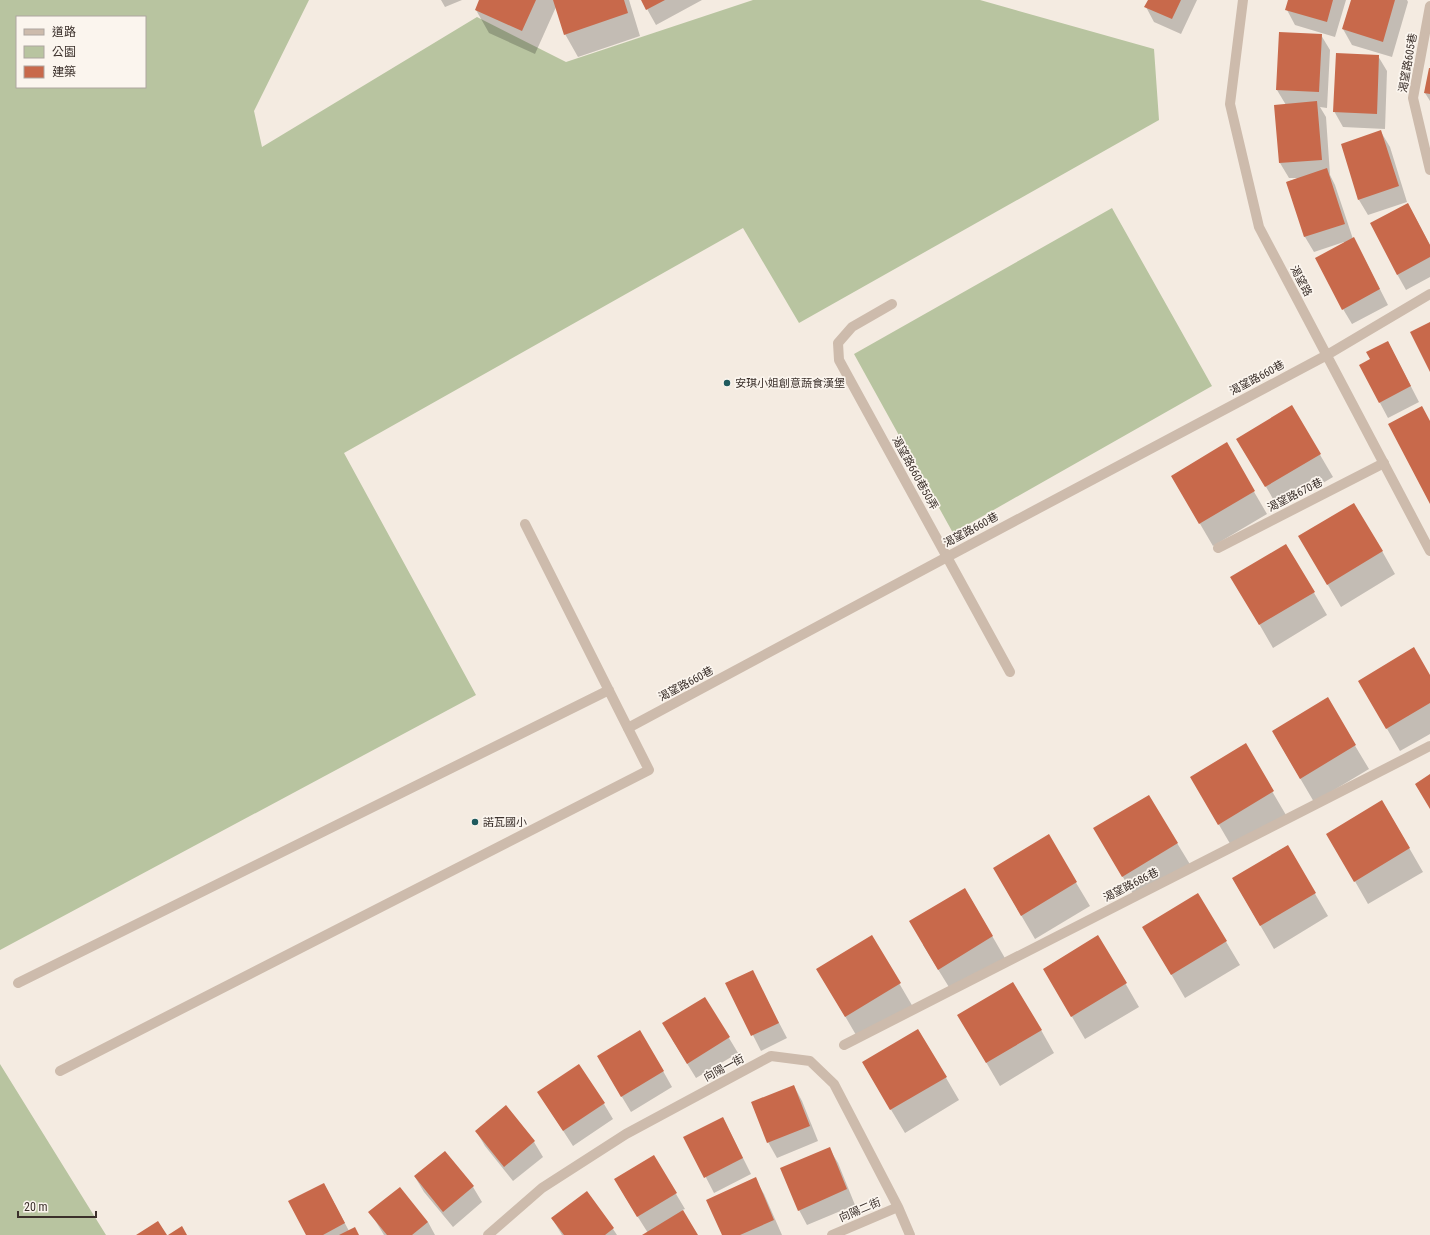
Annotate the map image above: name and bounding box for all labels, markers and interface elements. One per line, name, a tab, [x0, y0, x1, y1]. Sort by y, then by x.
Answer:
legend	[16, 16, 146, 88]
text: 道路	[52, 25, 76, 39]
street label: 渴望路605巷	[1396, 32, 1420, 94]
text: 公園	[52, 45, 76, 59]
text: 建築	[52, 65, 76, 79]
street label: 渴望路	[1288, 263, 1314, 299]
street label: 渴望路660巷	[1227, 358, 1287, 398]
place label: 安琪小姐創意蔬食漢堡	[735, 377, 845, 390]
marker: 安琪小姐創意蔬食漢堡	[722, 378, 732, 388]
street label: 渴望路660巷50弄	[889, 434, 941, 512]
street label: 渴望路670巷	[1265, 476, 1325, 514]
street label: 渴望路660巷	[941, 510, 1001, 550]
street label: 渴望路660巷	[656, 664, 716, 704]
place label: 諾瓦國小	[483, 816, 527, 829]
marker: 諾瓦國小	[470, 817, 480, 827]
street label: 渴望路686巷	[1101, 866, 1161, 904]
street label: 向陽一街	[702, 1052, 746, 1084]
scale bar	[18, 1193, 96, 1219]
street label: 向陽二街	[837, 1195, 883, 1225]
text: 20 m	[24, 1200, 48, 1214]

